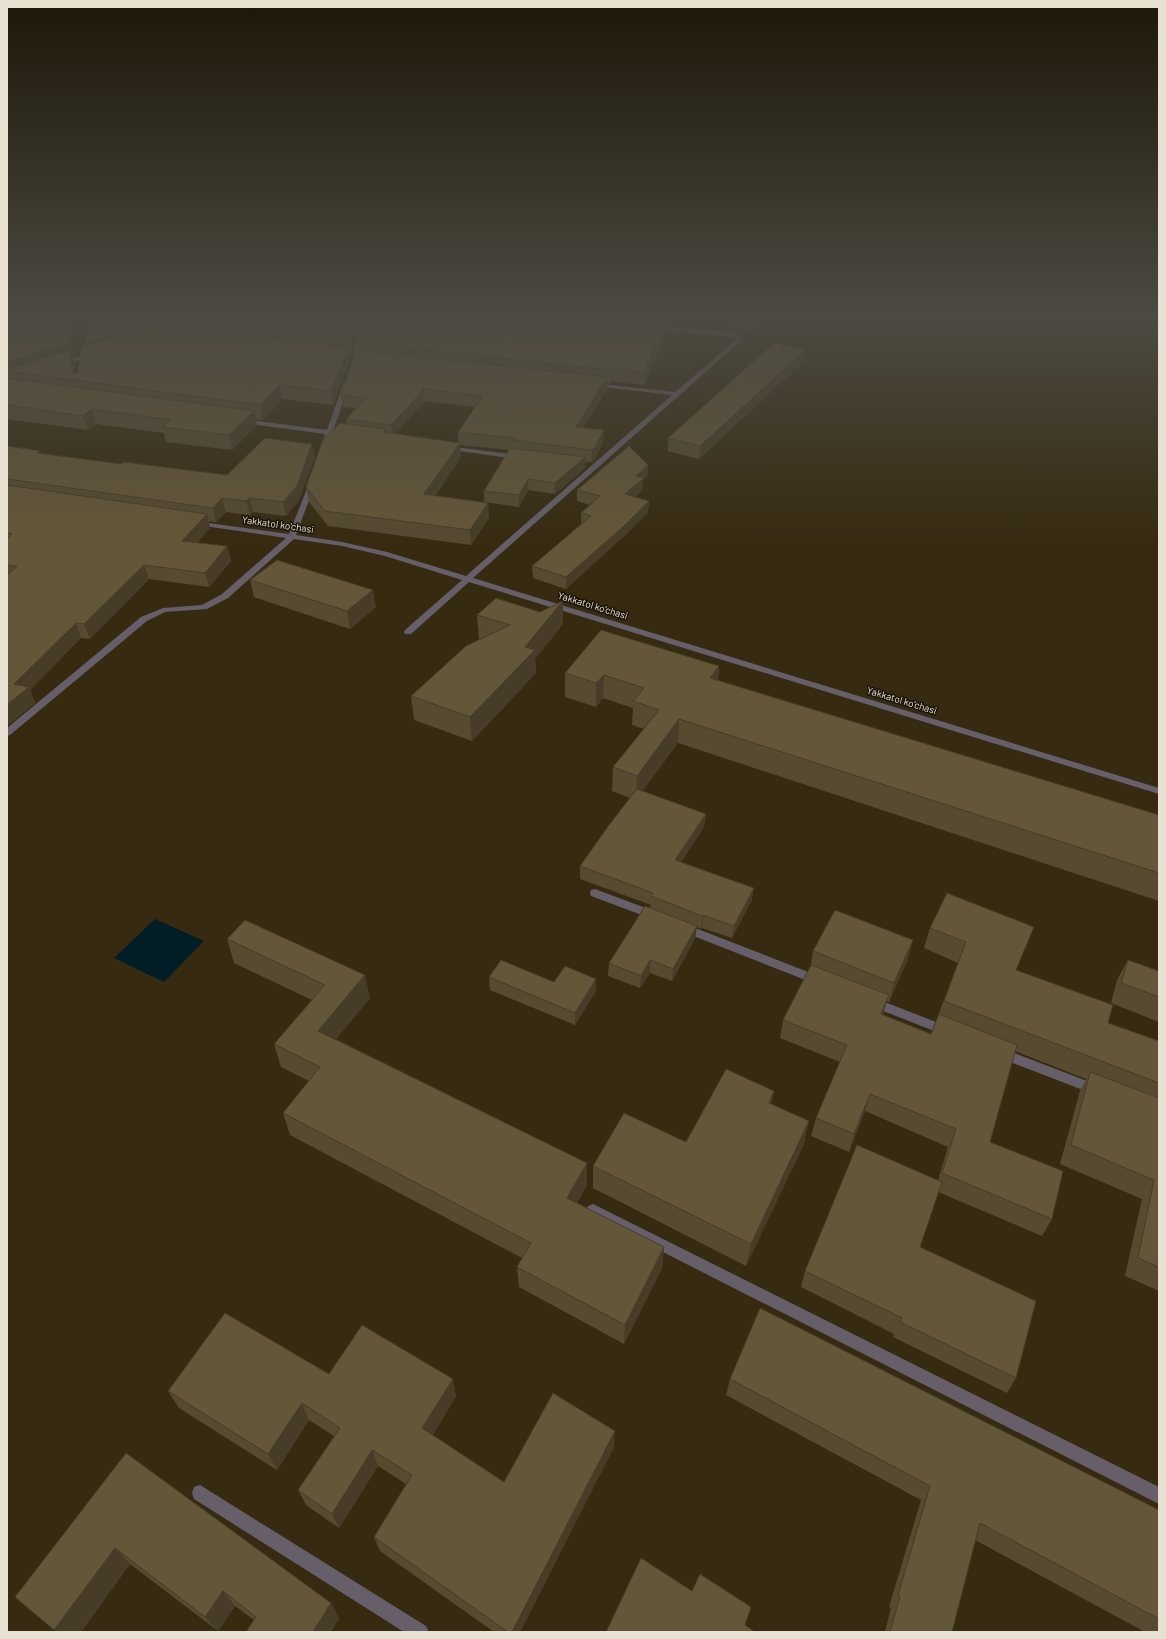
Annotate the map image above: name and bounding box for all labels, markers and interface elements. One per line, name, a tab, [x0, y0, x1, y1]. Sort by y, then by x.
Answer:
street label: Yakkatol ko'chasi	[241, 513, 315, 535]
street label: Yakkatol ko'chasi	[557, 589, 629, 621]
street label: Yakkatol ko'chasi	[866, 684, 938, 716]

